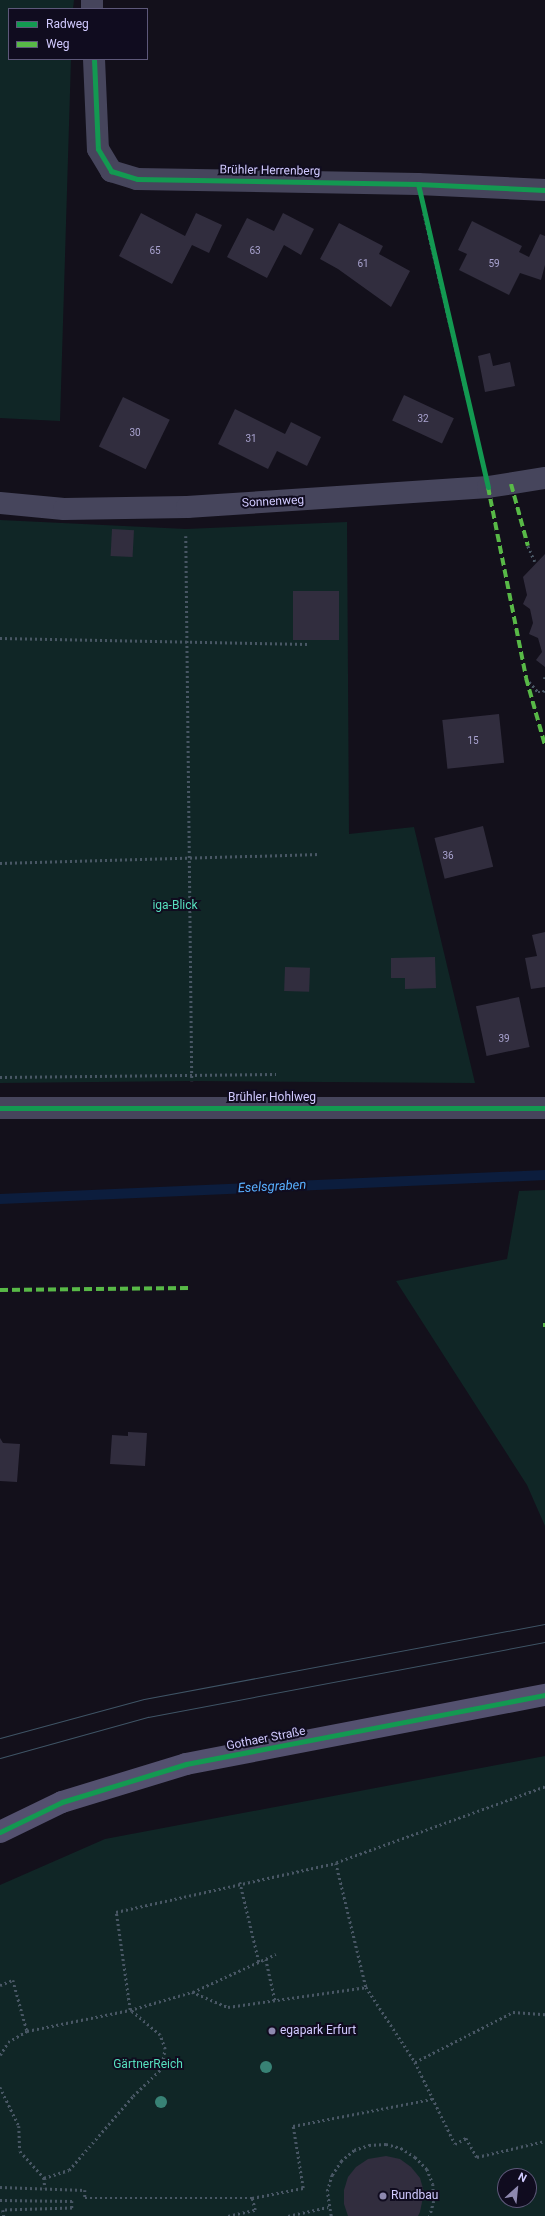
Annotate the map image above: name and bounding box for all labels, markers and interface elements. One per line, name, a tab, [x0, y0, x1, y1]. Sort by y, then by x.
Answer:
legend	[8, 8, 148, 60]
text: Radweg	[46, 17, 89, 31]
text: Weg	[46, 37, 70, 51]
street label: Brühler Herrenberg	[219, 163, 321, 179]
house number: 65	[149, 245, 161, 257]
house number: 63	[249, 245, 261, 257]
house number: 61	[357, 258, 369, 270]
house number: 59	[488, 258, 500, 270]
house number: 32	[417, 413, 429, 425]
house number: 30	[129, 427, 141, 439]
house number: 31	[245, 433, 257, 445]
street label: Sonnenweg	[241, 493, 305, 511]
house number: 15	[467, 735, 479, 747]
house number: 36	[442, 850, 454, 862]
park label: iga-Blick	[152, 899, 198, 913]
house number: 39	[498, 1033, 510, 1045]
street label: Brühler Hohlweg	[228, 1091, 316, 1105]
water label: Eselsgraben	[237, 1177, 307, 1197]
street label: Gothaer Straße	[225, 1724, 307, 1754]
place label: egapark Erfurt	[280, 2024, 356, 2038]
marker: egapark Erfurt	[267, 2026, 277, 2036]
park label: GärtnerReich	[113, 2058, 183, 2072]
north arrow	[497, 2168, 537, 2208]
text: N	[516, 2170, 529, 2185]
place label: Rundbau	[391, 2189, 438, 2203]
marker: Rundbau	[378, 2191, 388, 2201]

